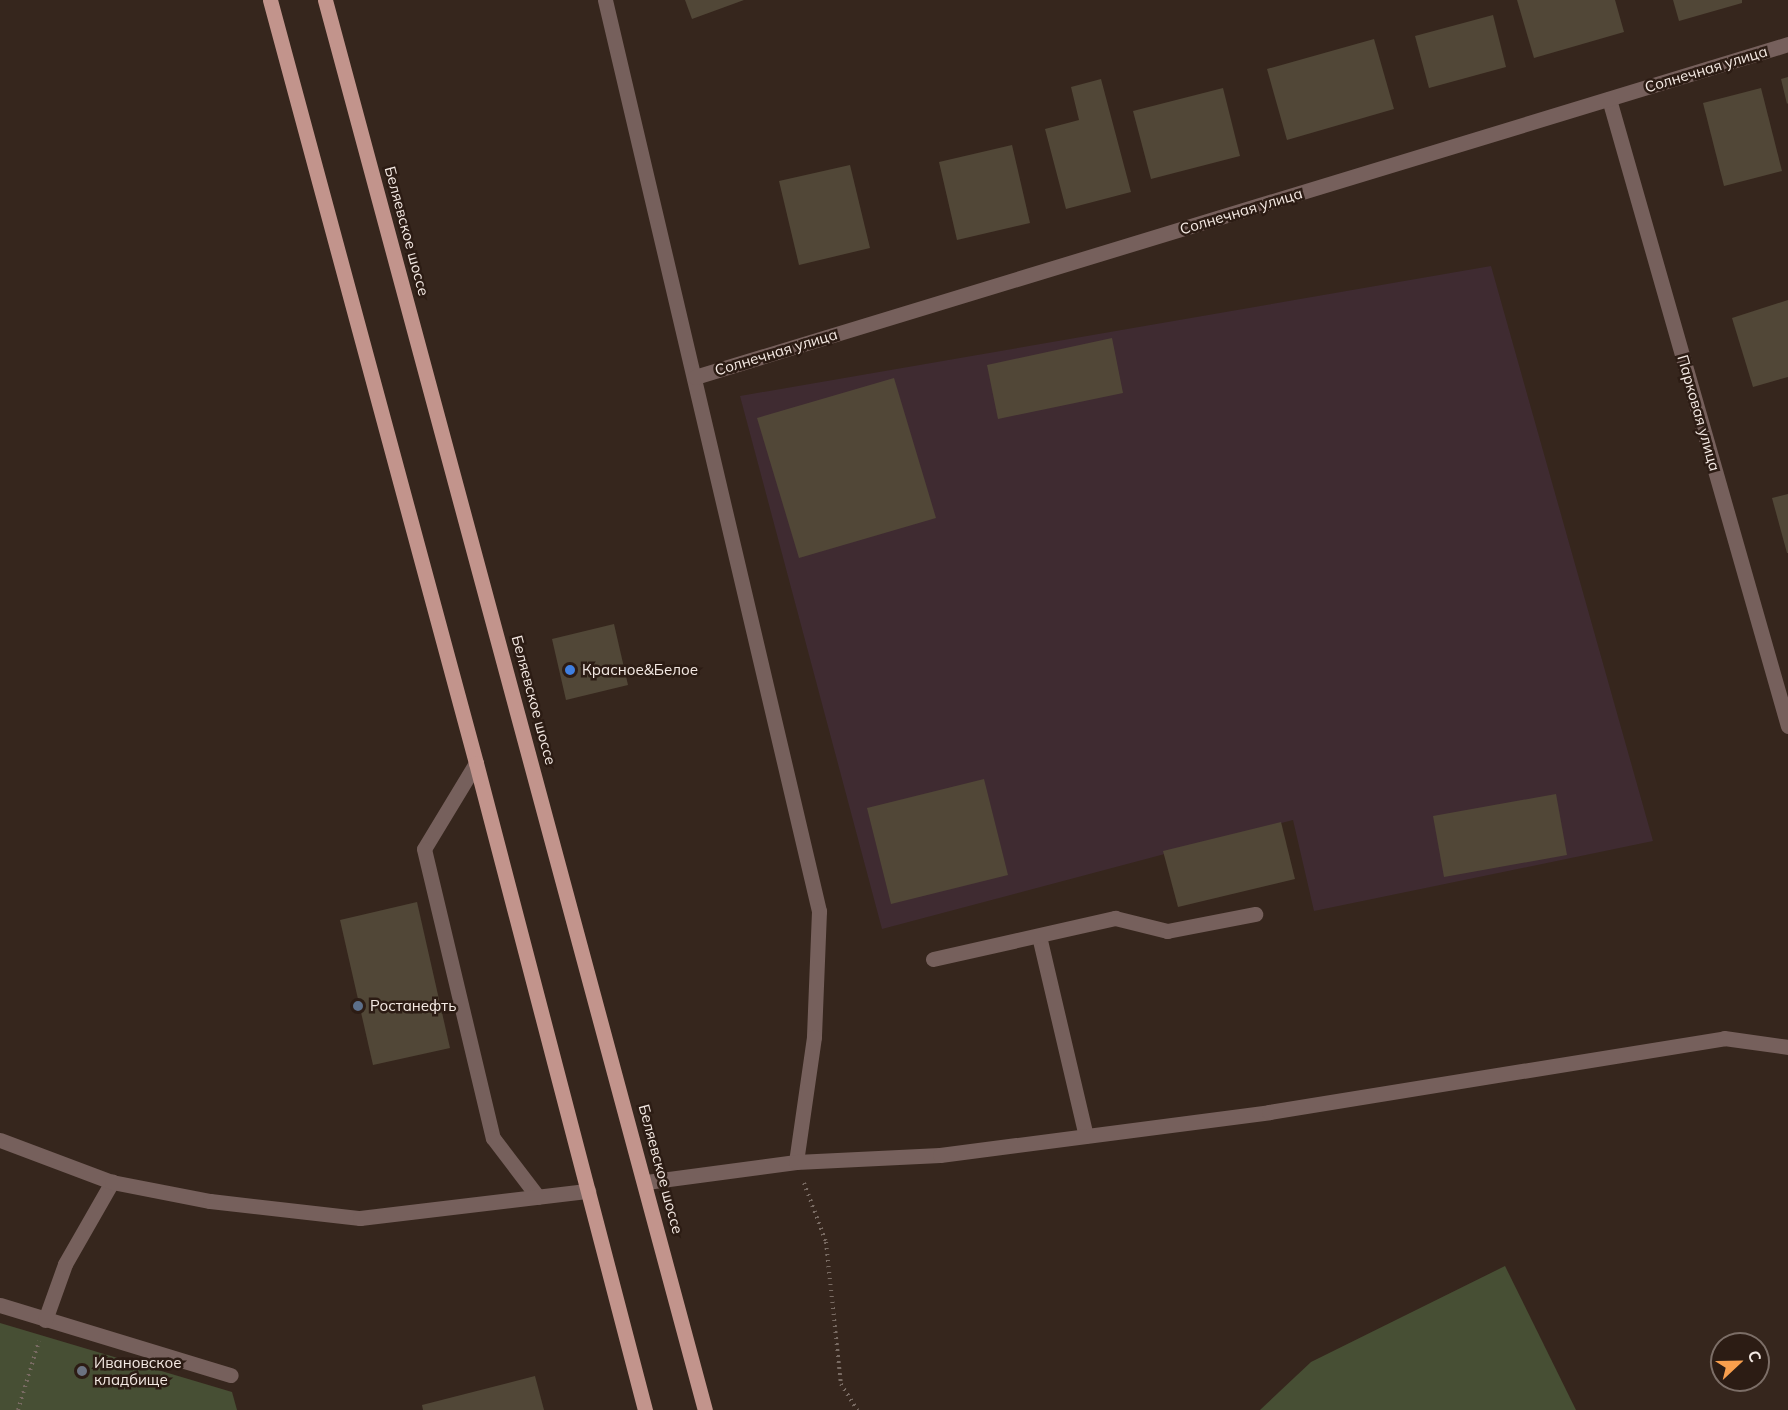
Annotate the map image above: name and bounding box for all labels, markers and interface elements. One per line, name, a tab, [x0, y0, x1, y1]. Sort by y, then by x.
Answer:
street label: Солнечная улица	[1643, 42, 1769, 96]
street label: Беляевское шоссе	[381, 164, 433, 298]
street label: Солнечная улица	[1178, 184, 1304, 238]
street label: Солнечная улица	[713, 325, 839, 379]
street label: Парковая улица	[1674, 353, 1724, 473]
street label: Беляевское шоссе	[508, 633, 560, 767]
place label: Красное&Белое	[582, 661, 698, 679]
marker: Красное&Белое	[563, 663, 577, 677]
place label: Ростанефть	[370, 997, 456, 1015]
marker: Ростанефть	[351, 999, 365, 1013]
street label: Беляевское шоссе	[635, 1102, 687, 1236]
north arrow	[1710, 1332, 1770, 1392]
text: С	[1744, 1347, 1766, 1365]
place label: Ивановское кладбище	[94, 1353, 181, 1388]
marker: Ивановское кладбище	[75, 1364, 89, 1378]

